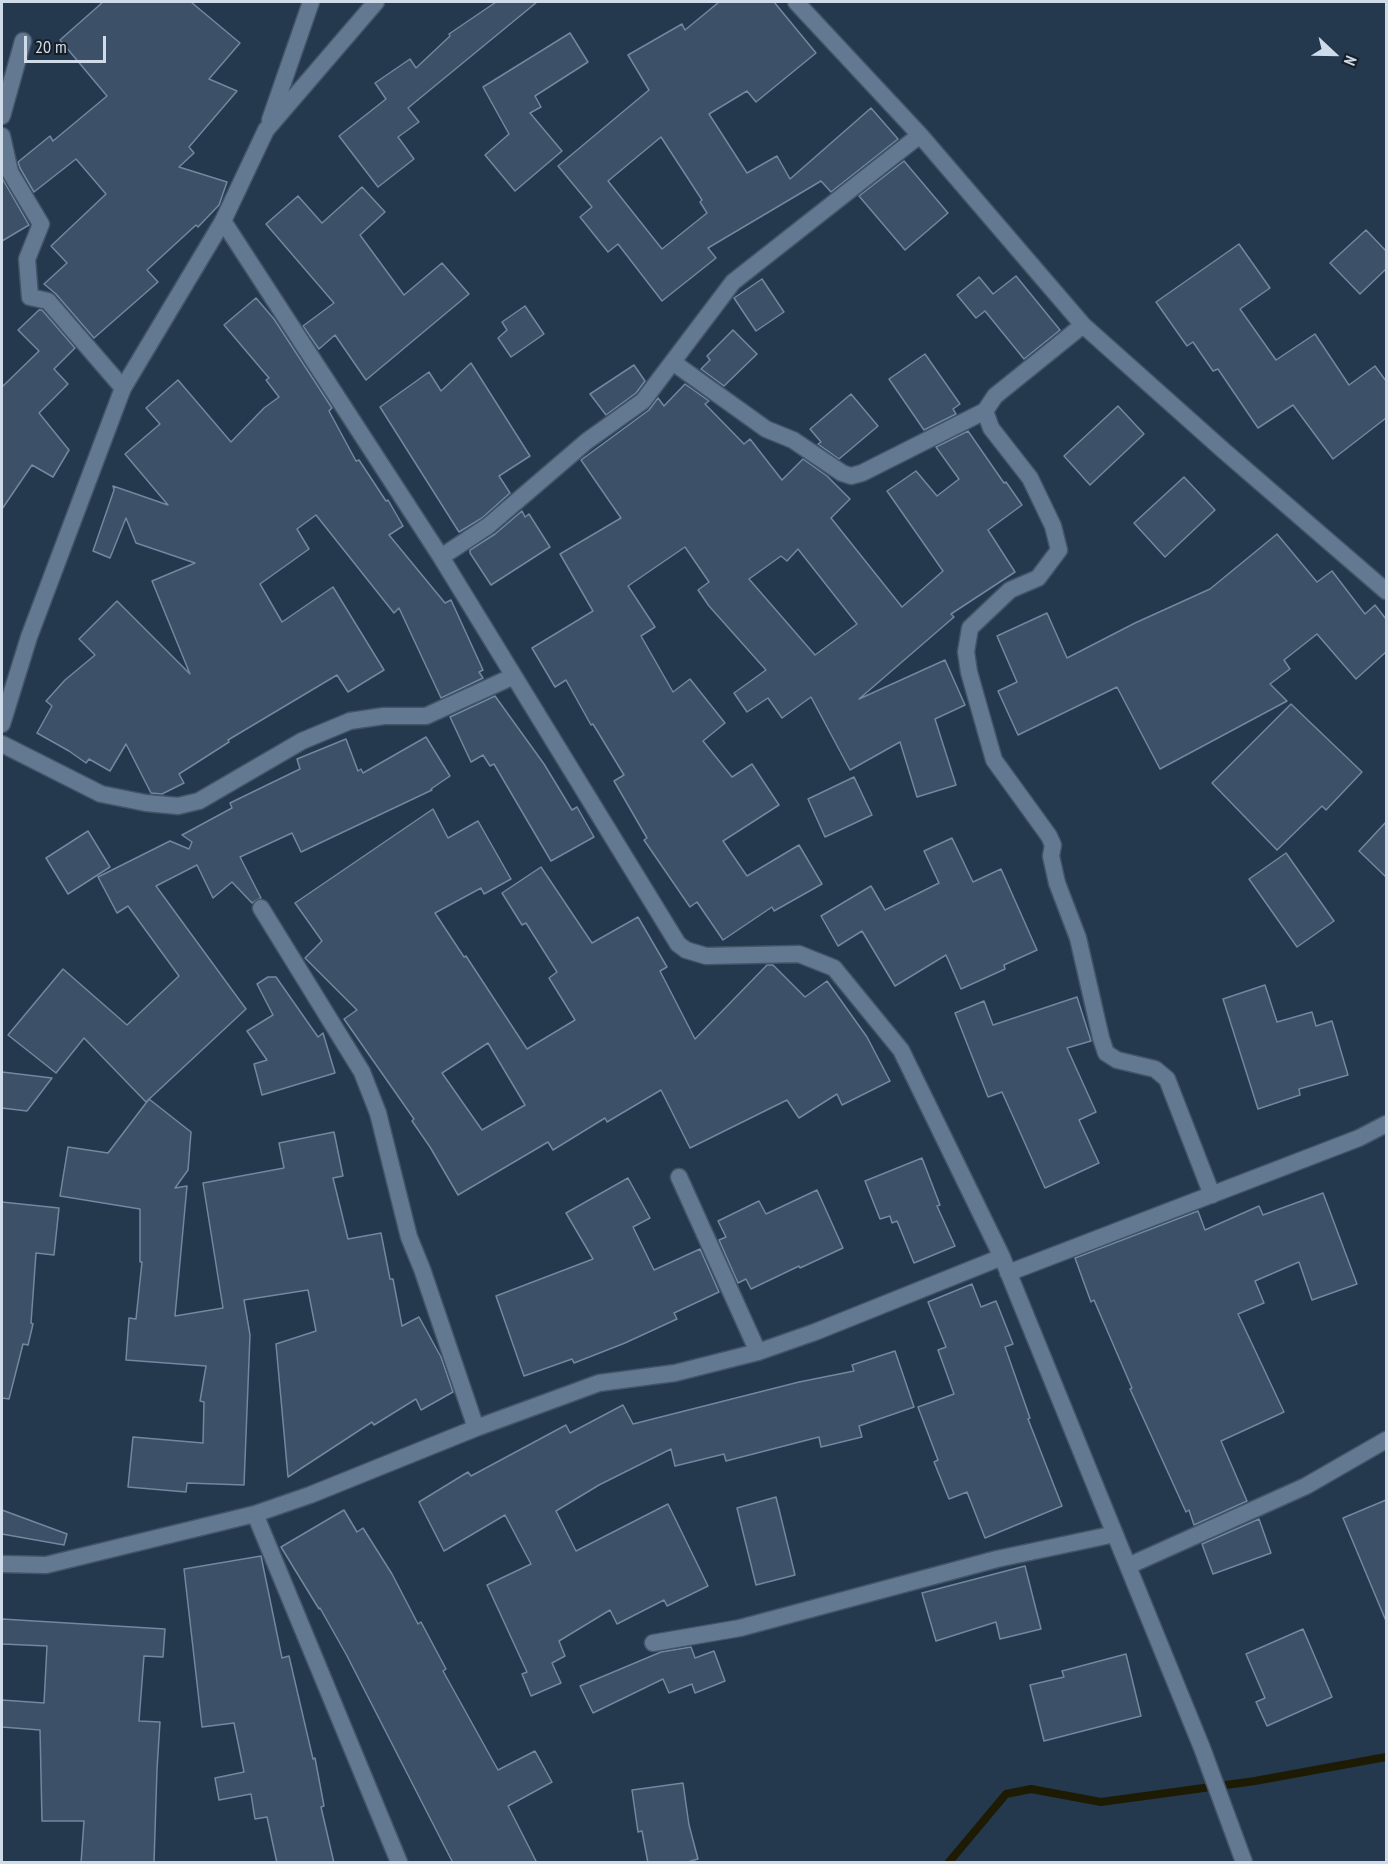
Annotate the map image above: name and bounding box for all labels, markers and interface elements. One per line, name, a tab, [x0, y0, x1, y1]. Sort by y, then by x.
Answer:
scale bar	[27, 24, 110, 62]
north arrow	[1304, 24, 1364, 84]
text: 20 m	[35, 35, 67, 58]
text: N	[1340, 53, 1362, 68]

